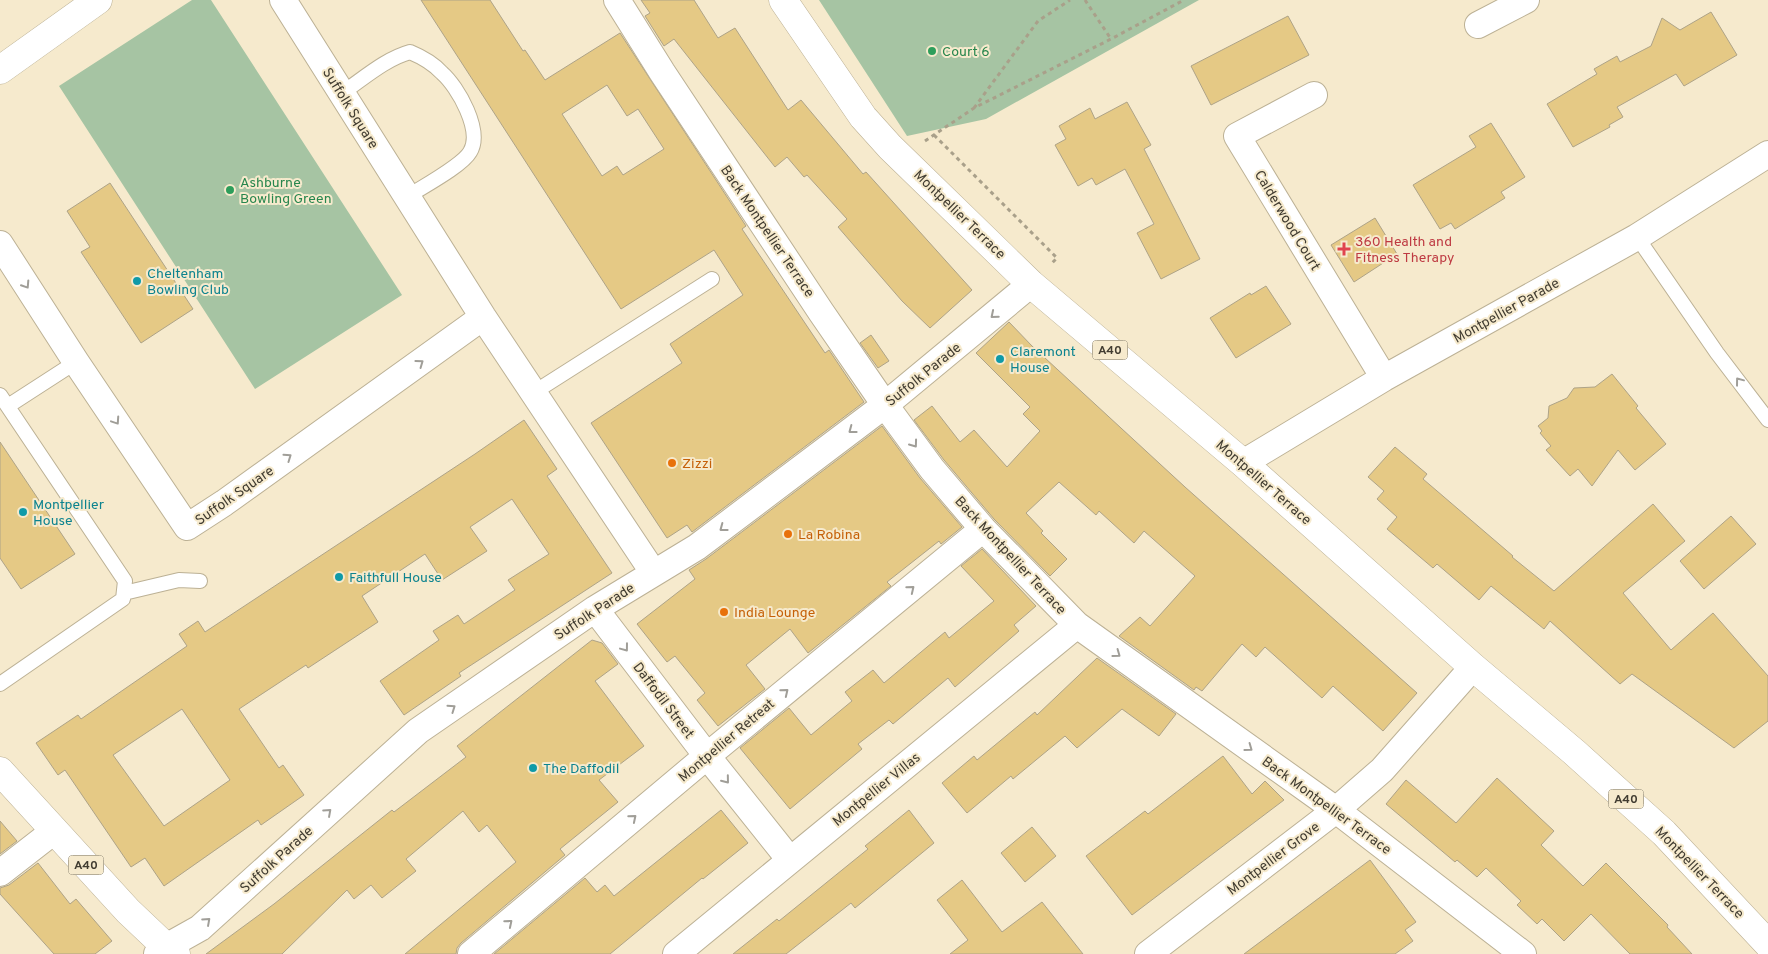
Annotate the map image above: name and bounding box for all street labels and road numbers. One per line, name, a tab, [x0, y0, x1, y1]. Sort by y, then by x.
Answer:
street label: Suffolk Square	[318, 65, 381, 152]
street label: Back Montpellier Terrace	[716, 163, 817, 301]
street label: Montpellier Terrace	[909, 167, 1008, 263]
street label: Calderwood Court	[1250, 168, 1323, 274]
street label: Montpellier Parade	[1451, 275, 1563, 348]
street label: Suffolk Parade	[883, 340, 965, 411]
road number: A40	[1092, 340, 1128, 360]
street label: Montpellier Terrace	[1212, 437, 1314, 529]
street label: Suffolk Square	[192, 463, 277, 530]
street label: Back Montpellier Terrace	[951, 493, 1069, 619]
street label: Suffolk Parade	[552, 580, 638, 644]
street label: Daffodil Street	[629, 659, 697, 742]
street label: Montpellier Retreat	[675, 696, 779, 786]
street label: Montpellier Villas	[830, 750, 924, 831]
street label: Back Montpellier Terrace	[1258, 754, 1394, 859]
road number: A40	[1608, 790, 1644, 809]
street label: Montpellier Grove	[1224, 819, 1324, 900]
street label: Suffolk Parade	[237, 823, 317, 897]
street label: Montpellier Terrace	[1651, 824, 1747, 923]
road number: A40	[68, 856, 104, 874]

